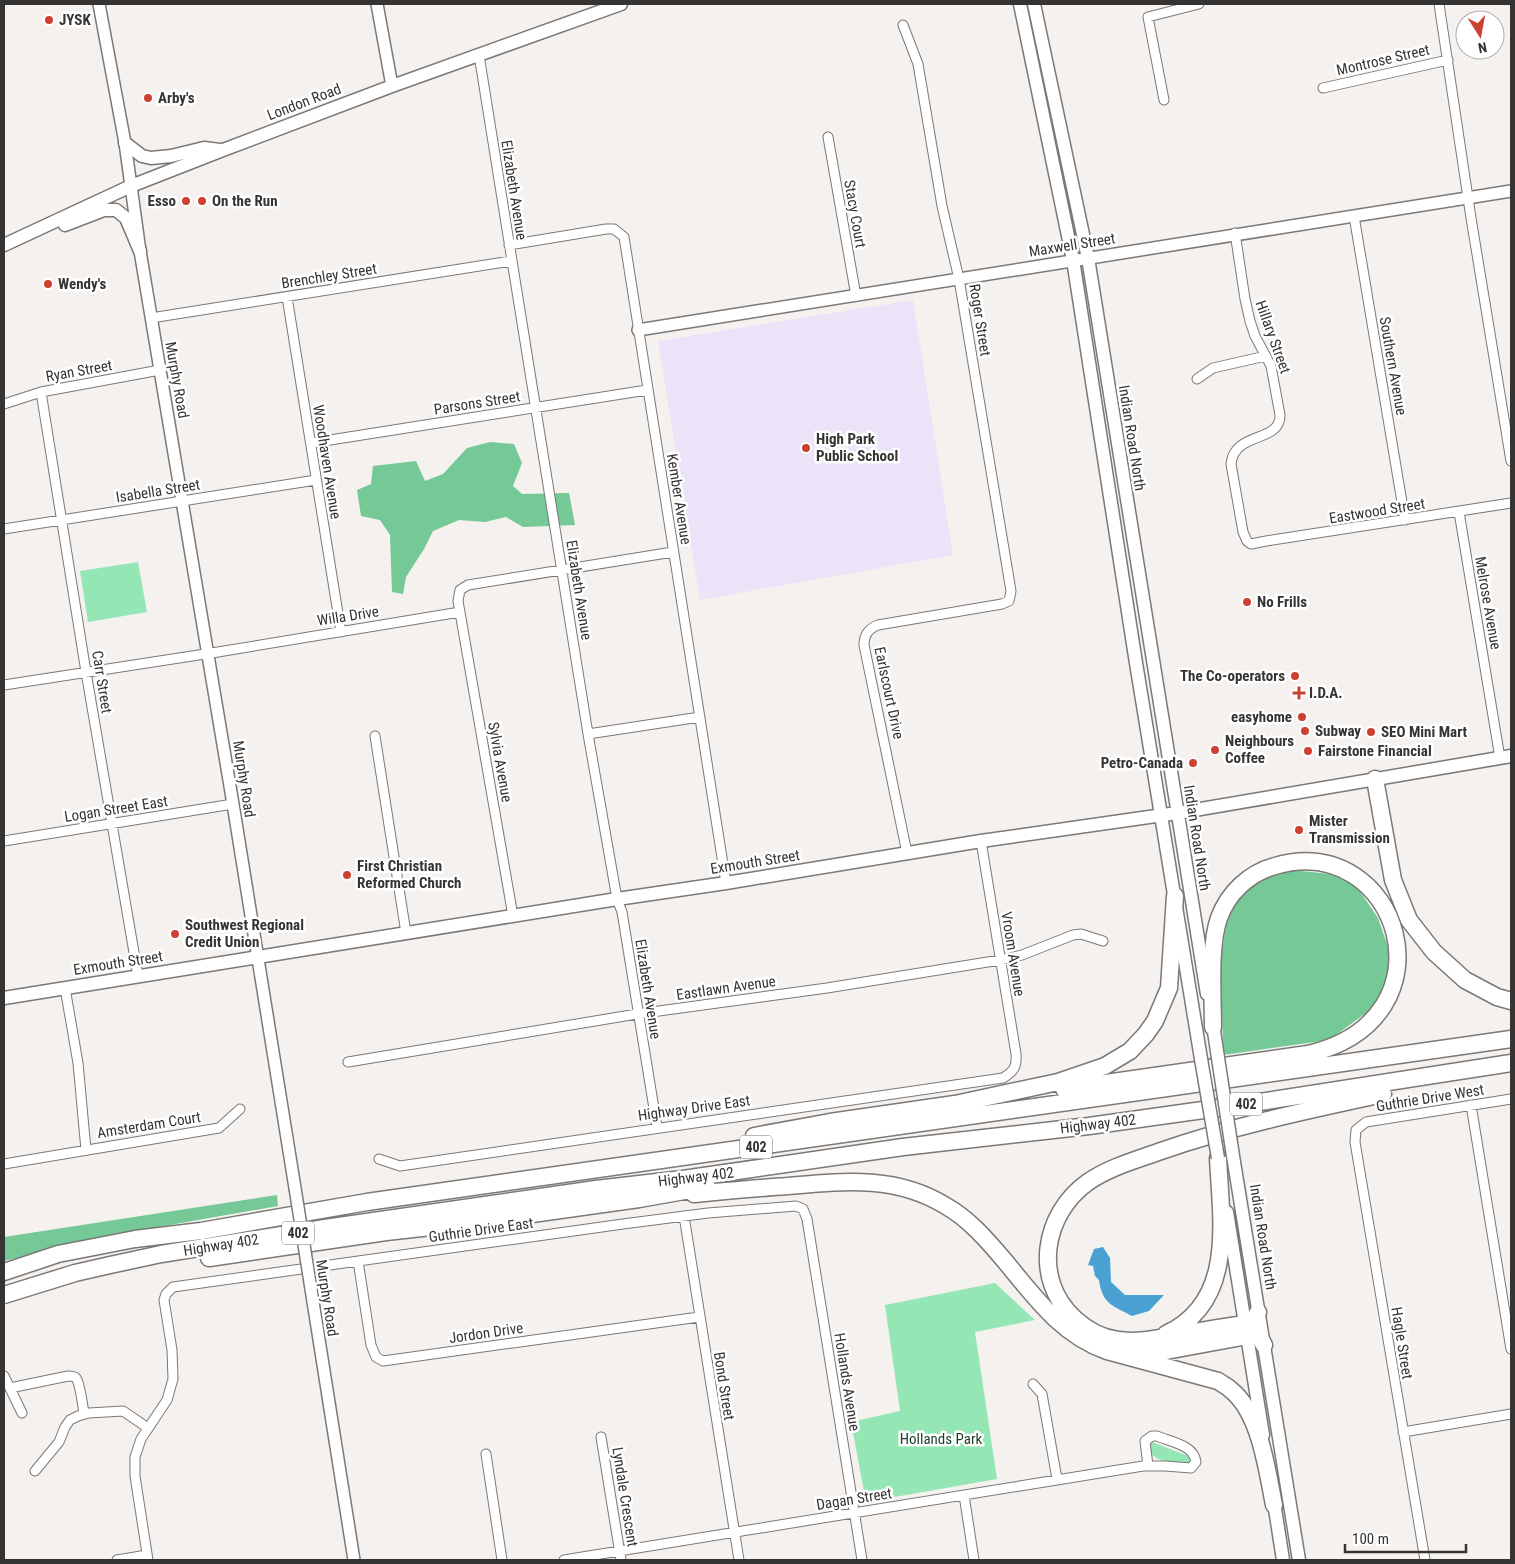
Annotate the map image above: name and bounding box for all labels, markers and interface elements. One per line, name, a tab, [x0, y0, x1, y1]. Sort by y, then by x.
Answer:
north arrow	[1455, 10, 1505, 60]
place label: JYSK	[59, 11, 91, 29]
marker: JYSK	[43, 14, 55, 26]
text: N	[1477, 39, 1488, 56]
street label: Montrose Street	[1335, 41, 1431, 79]
street label: London Road	[264, 80, 344, 124]
place label: Arby's	[158, 89, 195, 107]
marker: Arby's	[142, 92, 154, 104]
street label: Elizabeth Avenue	[497, 139, 531, 241]
street label: Stacy Court	[840, 179, 870, 249]
place label: Esso	[148, 192, 176, 210]
place label: On the Run	[212, 192, 278, 210]
marker: Esso	[180, 195, 192, 207]
marker: On the Run	[196, 195, 208, 207]
street label: Maxwell Street	[1027, 229, 1117, 261]
street label: Brenchley Street	[280, 260, 378, 292]
place label: Wendy's	[58, 275, 107, 293]
marker: Wendy's	[42, 278, 54, 290]
street label: Roger Street	[965, 282, 995, 358]
street label: Hillary Street	[1251, 298, 1295, 376]
street label: Southern Avenue	[1375, 315, 1411, 417]
street label: Murphy Road	[161, 340, 193, 420]
street label: Ryan Street	[44, 356, 114, 386]
street label: Indian Road North	[1115, 384, 1149, 492]
street label: Parsons Street	[433, 387, 521, 419]
street label: Woodhaven Avenue	[309, 404, 345, 520]
place label: High Park Public School	[816, 430, 898, 465]
marker: High Park Public School	[800, 442, 812, 454]
street label: Kember Avenue	[663, 452, 695, 546]
street label: Isabella Street	[115, 475, 201, 507]
street label: Eastwood Street	[1328, 495, 1426, 527]
street label: Elizabeth Avenue	[562, 539, 596, 641]
street label: Melrose Avenue	[1471, 555, 1505, 651]
place label: No Frills	[1257, 593, 1307, 611]
marker: No Frills	[1241, 596, 1253, 608]
street label: Willa Drive	[316, 602, 380, 630]
street label: Earlscourt Drive	[870, 645, 908, 741]
street label: Carr Street	[88, 649, 116, 715]
place label: The Co-operators	[1180, 667, 1285, 685]
marker: The Co-operators	[1289, 670, 1301, 682]
place label: I.D.A.	[1309, 684, 1343, 702]
marker: I.D.A.	[1293, 687, 1305, 699]
place label: easyhome	[1231, 708, 1292, 726]
marker: easyhome	[1296, 711, 1308, 723]
street label: Sylvia Avenue	[484, 720, 516, 804]
place label: Subway	[1315, 722, 1361, 740]
place label: SEO Mini Mart	[1381, 723, 1468, 741]
marker: Subway	[1299, 725, 1311, 737]
marker: SEO Mini Mart	[1365, 726, 1377, 738]
place label: Neighbours Coffee	[1225, 732, 1294, 767]
street label: Murphy Road	[229, 739, 259, 819]
place label: Fairstone Financial	[1318, 742, 1432, 760]
marker: Neighbours Coffee	[1209, 744, 1221, 756]
marker: Fairstone Financial	[1302, 745, 1314, 757]
place label: Petro-Canada	[1101, 754, 1183, 772]
marker: Petro-Canada	[1187, 757, 1199, 769]
street label: Indian Road North	[1180, 784, 1214, 892]
street label: Logan Street East	[63, 792, 169, 826]
place label: Mister Transmission	[1309, 812, 1390, 847]
marker: Mister Transmission	[1293, 824, 1305, 836]
street label: Exmouth Street	[709, 846, 801, 878]
place label: First Christian Reformed Church	[357, 857, 461, 892]
marker: First Christian Reformed Church	[341, 869, 353, 881]
street label: Vroom Avenue	[997, 910, 1029, 998]
place label: Southwest Regional Credit Union	[185, 916, 304, 951]
marker: Southwest Regional Credit Union	[169, 928, 181, 940]
street label: Elizabeth Avenue	[631, 938, 665, 1040]
street label: Exmouth Street	[72, 947, 164, 979]
street label: Eastlawn Avenue	[675, 972, 777, 1004]
street label: Guthrie Drive West	[1375, 1081, 1485, 1115]
street label: Highway Drive East	[637, 1091, 751, 1125]
road number: 402	[1230, 1092, 1262, 1116]
street label: Amsterdam Court	[96, 1108, 202, 1142]
street label: Highway 402	[1059, 1110, 1137, 1138]
road number: 402	[740, 1136, 772, 1158]
street label: Highway 402	[657, 1163, 735, 1191]
street label: Indian Road North	[1246, 1183, 1280, 1291]
street label: Guthrie Drive East	[427, 1214, 535, 1246]
road number: 402	[282, 1222, 314, 1244]
street label: Highway 402	[182, 1230, 260, 1260]
street label: Murphy Road	[312, 1258, 342, 1338]
street label: Hagle Street	[1387, 1306, 1417, 1380]
street label: Jordon Drive	[448, 1319, 524, 1347]
street label: Hollands Avenue	[830, 1332, 864, 1432]
street label: Bond Street	[710, 1351, 738, 1421]
park label: Hollands Park	[900, 1430, 983, 1448]
street label: Lyndale Crescent	[608, 1446, 642, 1548]
street label: Dagan Street	[815, 1484, 893, 1514]
scale bar	[1345, 1522, 1466, 1554]
text: 100 m	[1352, 1530, 1389, 1548]

